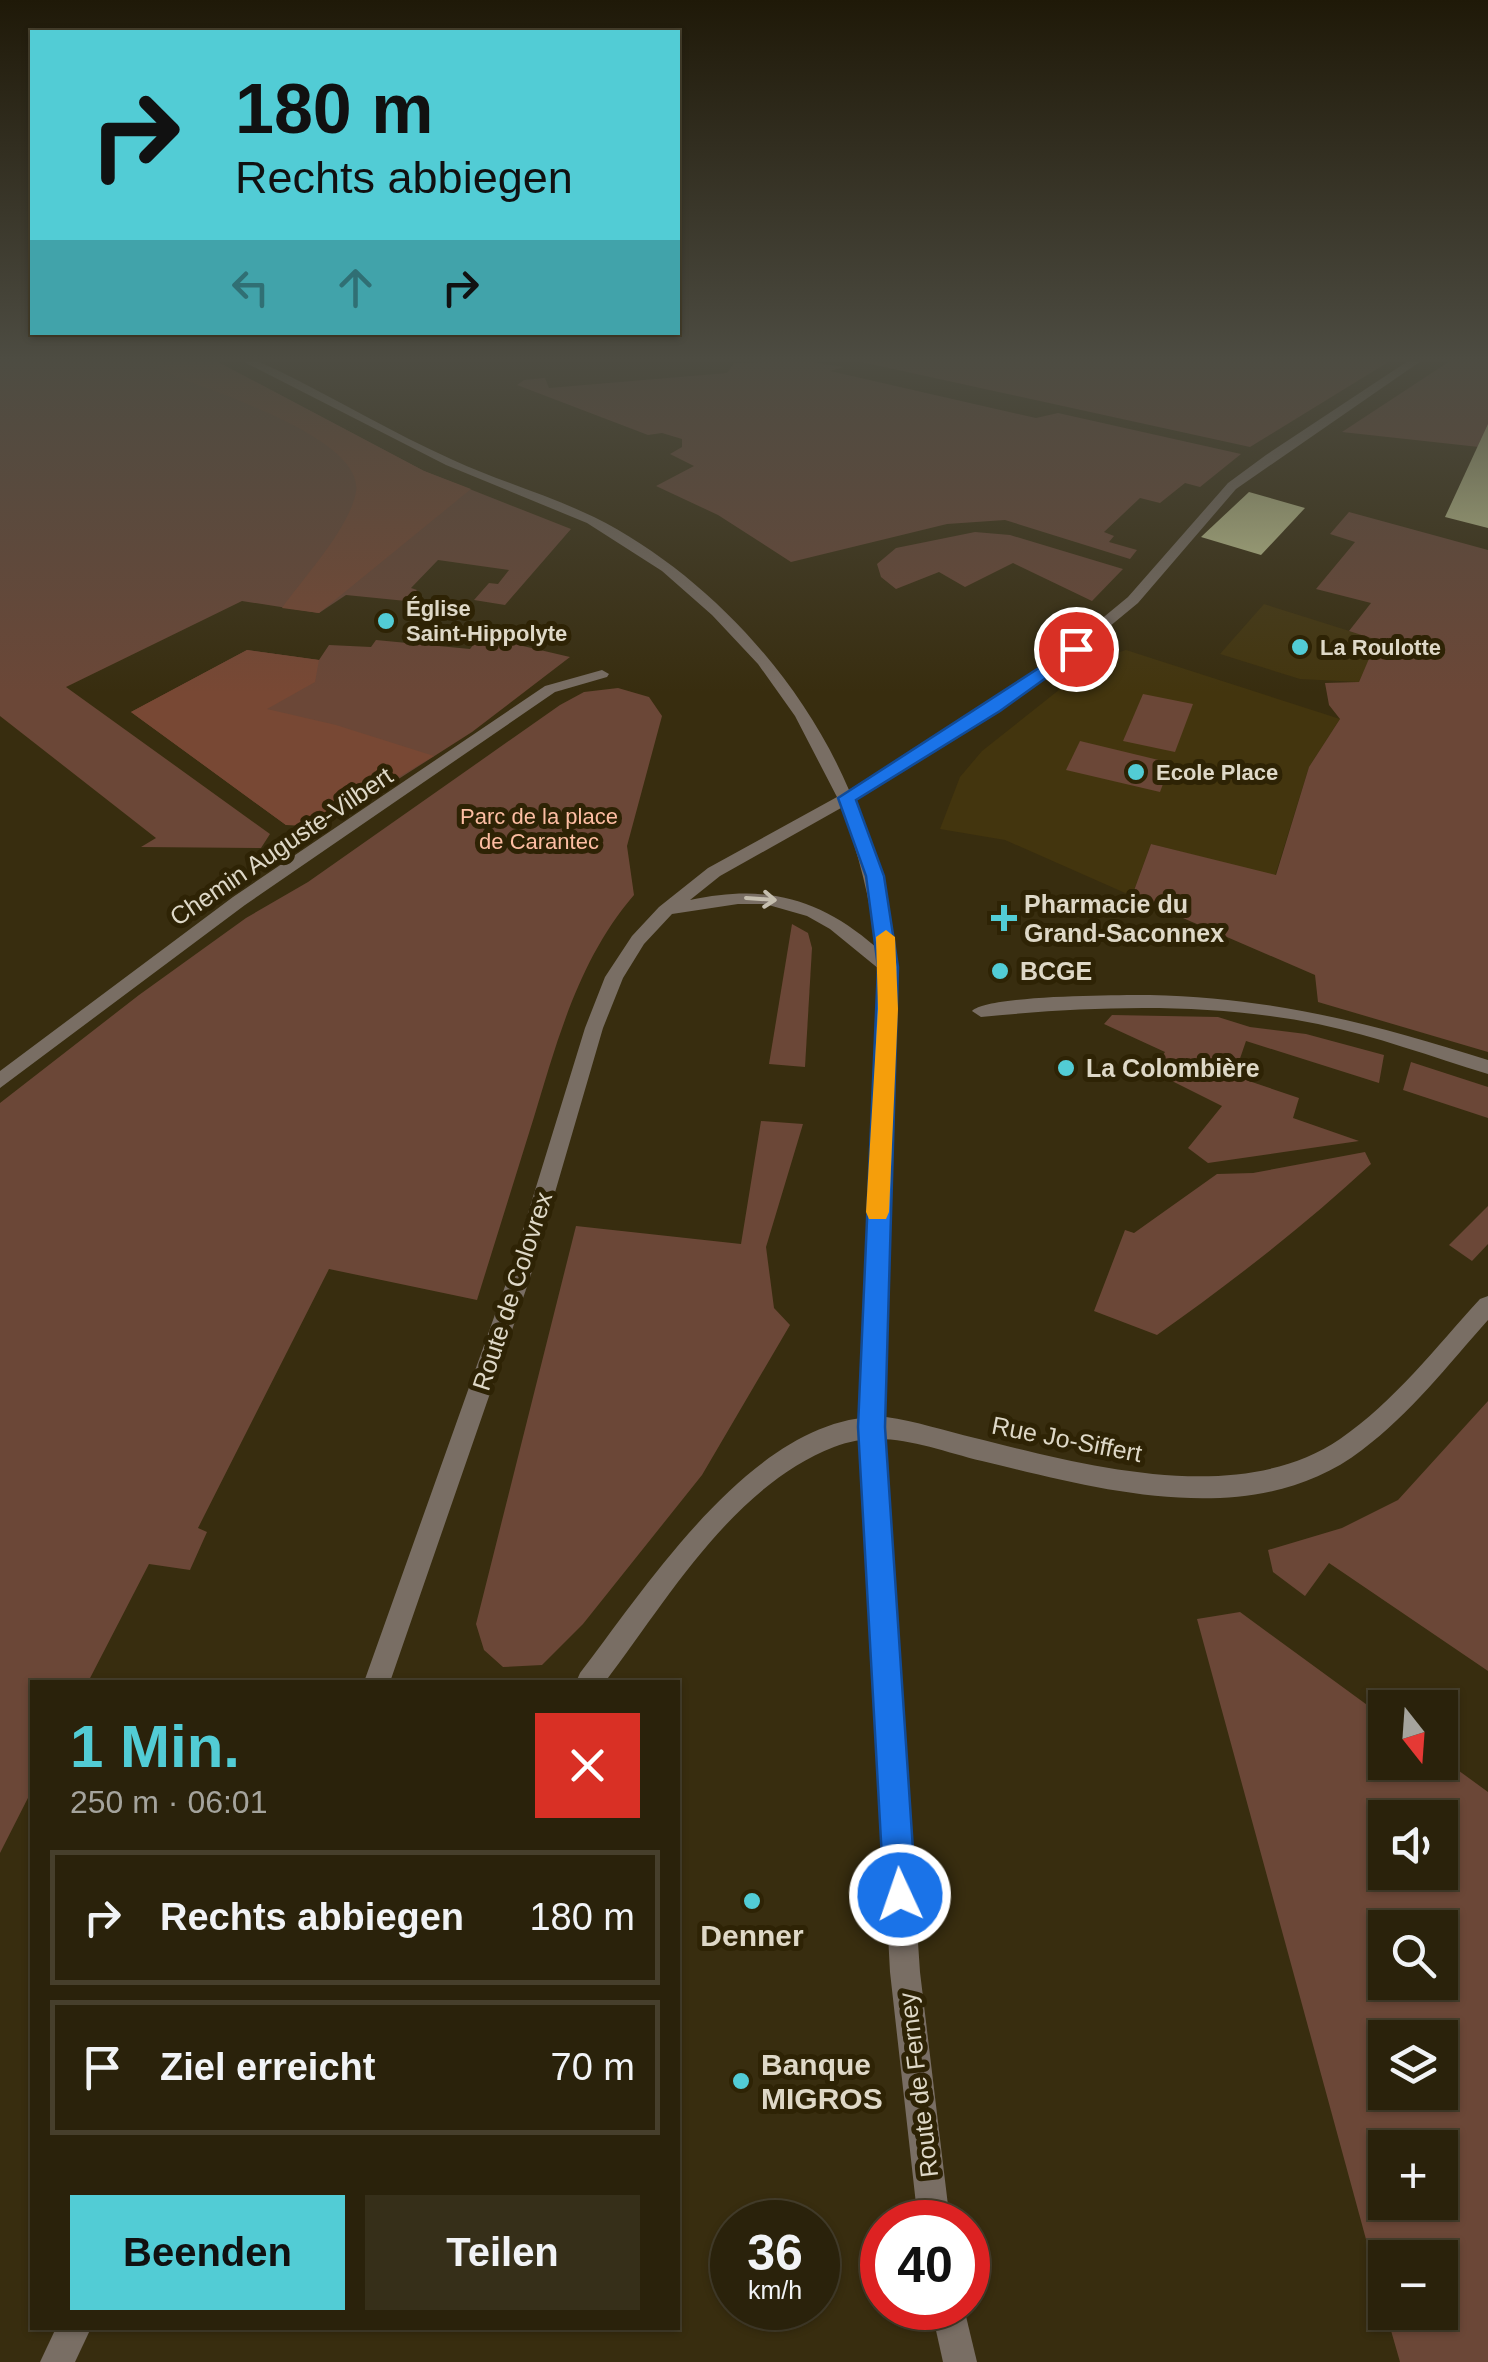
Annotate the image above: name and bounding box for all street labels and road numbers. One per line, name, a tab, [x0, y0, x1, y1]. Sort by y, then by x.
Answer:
street label: Chemin Auguste-Vilbert	[164, 761, 398, 931]
street label: Route de Colovrex	[467, 1188, 557, 1394]
street label: Rue Jo-Siffert	[990, 1411, 1145, 1467]
street label: Route de Ferney	[893, 1990, 943, 2179]

